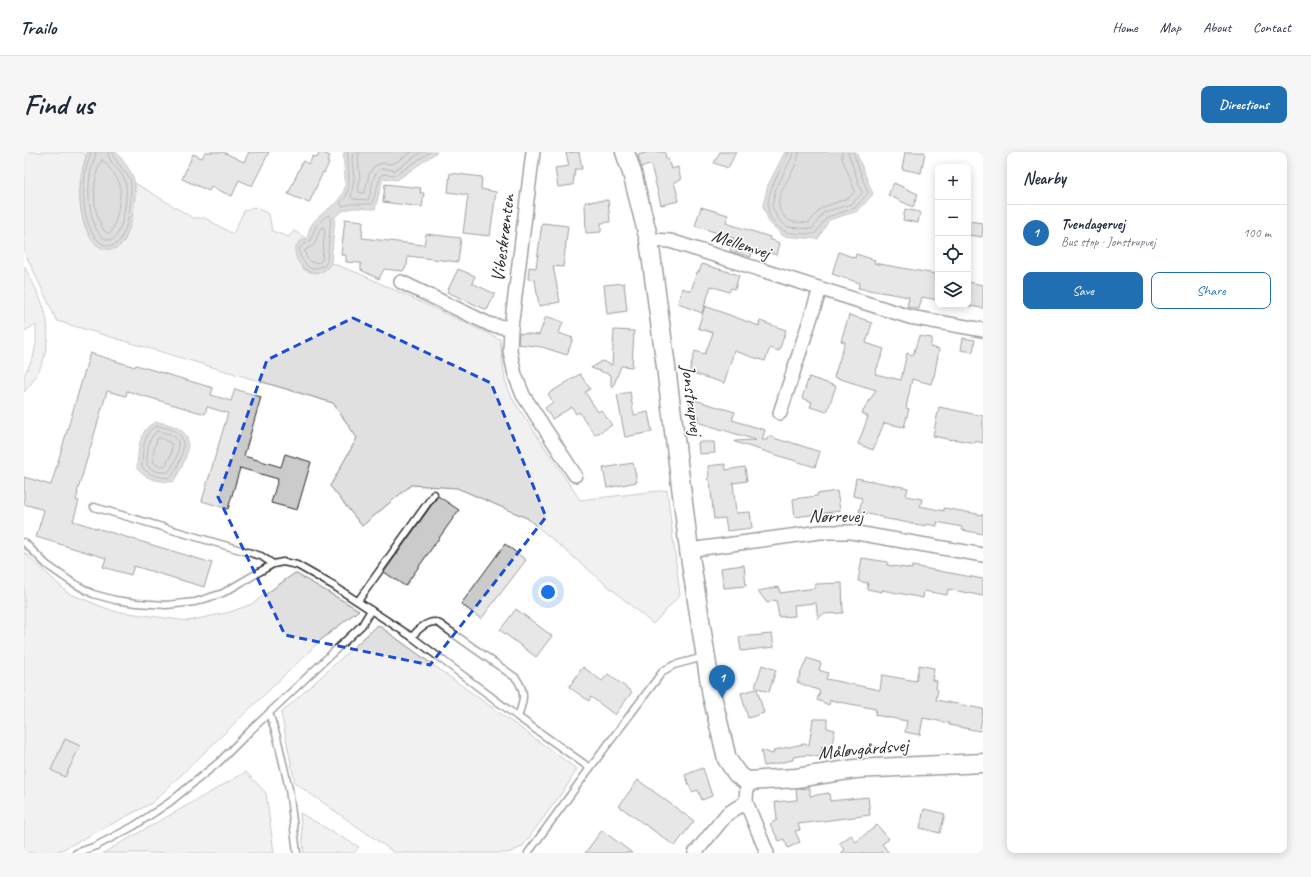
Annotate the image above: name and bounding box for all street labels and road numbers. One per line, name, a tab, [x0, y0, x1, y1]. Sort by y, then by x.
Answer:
street label: Vibeskrænten	[486, 191, 520, 283]
street label: Mellemvej	[709, 223, 776, 266]
street label: Jonstrupvej	[676, 362, 708, 439]
street label: Nørrevej	[809, 504, 865, 528]
street label: Måløvgårdsvej	[817, 733, 912, 765]

